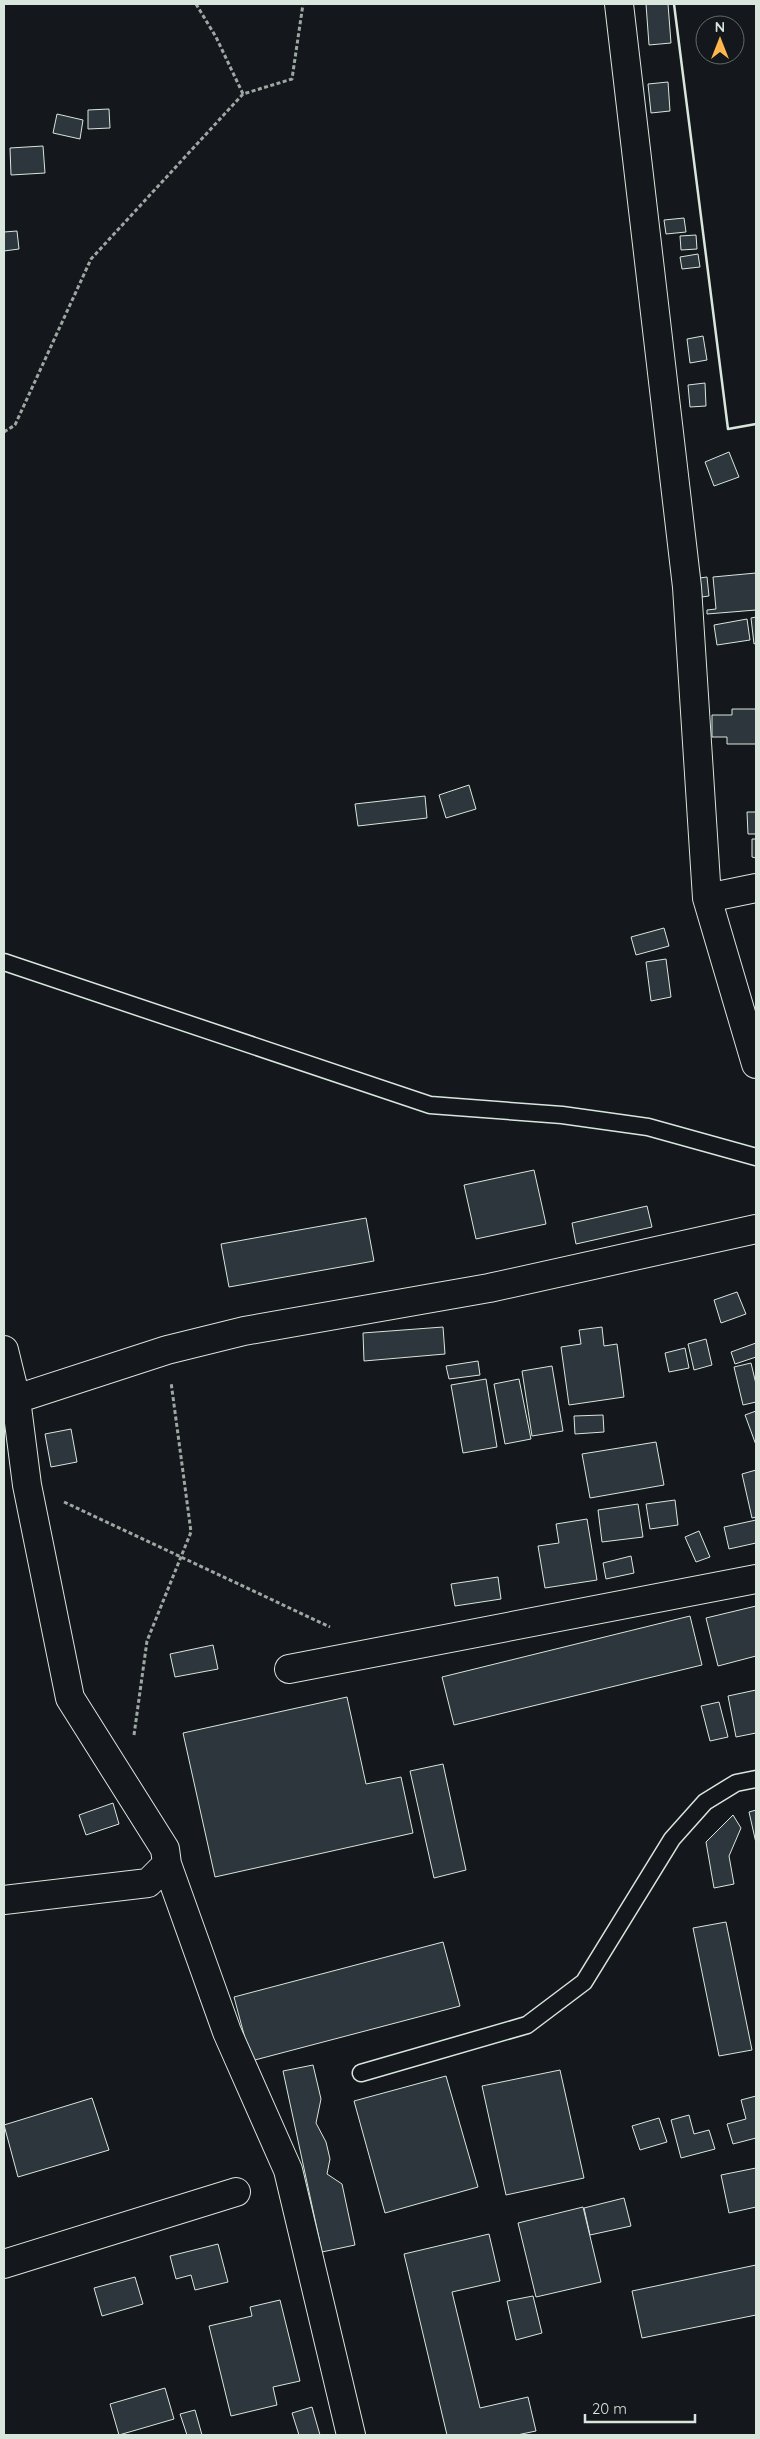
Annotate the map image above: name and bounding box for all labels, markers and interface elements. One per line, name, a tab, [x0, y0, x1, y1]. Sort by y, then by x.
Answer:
north arrow	[695, 15, 745, 65]
text: N	[715, 18, 725, 36]
scale bar	[585, 2392, 695, 2424]
text: 20 m	[592, 2399, 627, 2418]

